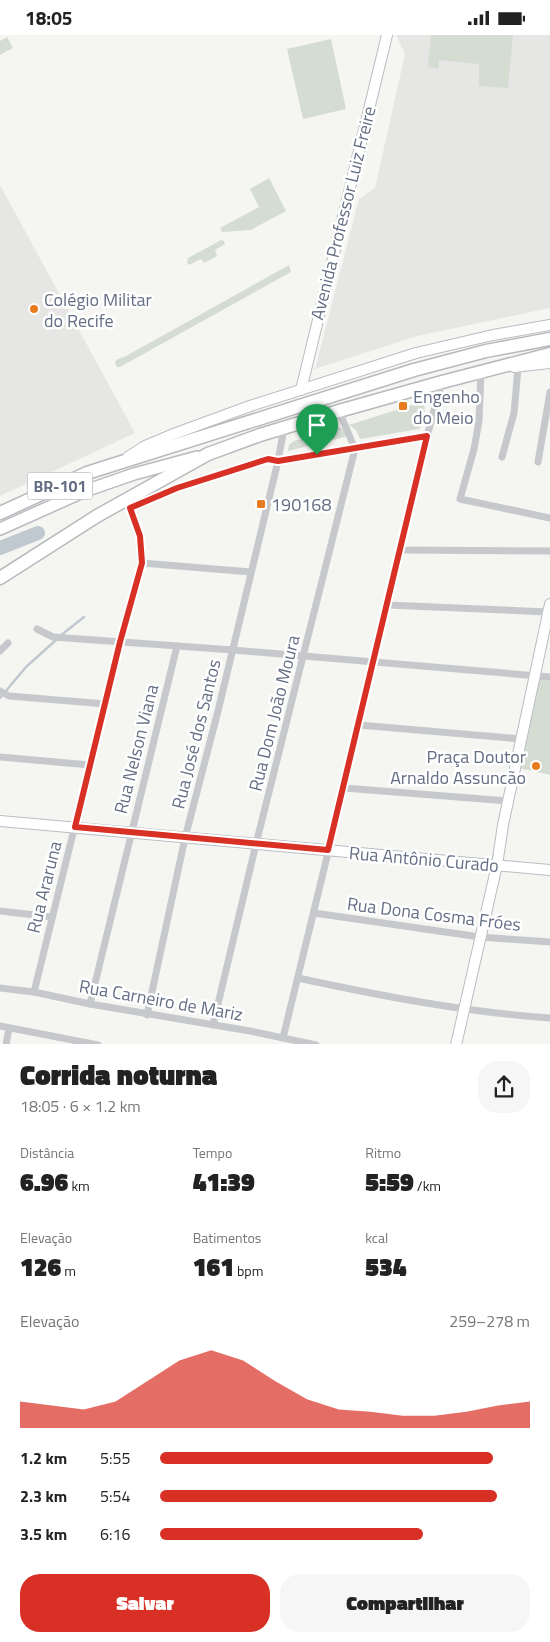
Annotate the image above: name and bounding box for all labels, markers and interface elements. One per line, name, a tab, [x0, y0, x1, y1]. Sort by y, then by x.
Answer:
text: 18:05	[25, 3, 72, 32]
street label: Avenida Professor Luiz Freire	[303, 103, 383, 323]
place label: Colégio Militar do Recife	[44, 286, 152, 334]
marker: Colégio Militar do Recife	[28, 303, 40, 315]
place label: Engenho do Meio	[413, 383, 480, 431]
marker: Engenho do Meio	[397, 400, 409, 412]
pin	[296, 404, 338, 455]
icon: arrive	[303, 411, 331, 439]
road number: BR-101	[28, 473, 92, 499]
place label: 190168	[271, 491, 331, 518]
marker: 190168	[255, 498, 267, 510]
street label: Rua Dom João Moura	[242, 632, 306, 794]
street label: Rua José dos Santos	[164, 656, 228, 812]
street label: Rua Nelson Viana	[107, 681, 165, 817]
place label: Praça Doutor Arnaldo Assuncão	[390, 743, 526, 791]
marker: Praça Doutor Arnaldo Assuncão	[530, 760, 542, 772]
street label: Rua Araruna	[20, 838, 68, 936]
street label: Rua Antônio Curado	[348, 839, 500, 879]
street label: Rua Dona Cosma Fróes	[346, 890, 522, 938]
street label: Rua Carneiro de Mariz	[77, 972, 245, 1028]
text: Corrida noturna	[20, 1053, 217, 1096]
button: share	[478, 1061, 530, 1113]
text: 18:05 · 6 × 1.2 km	[20, 1094, 141, 1118]
text: Distância	[20, 1142, 74, 1163]
text: Tempo	[193, 1142, 232, 1163]
text: Ritmo	[365, 1142, 401, 1163]
text: 6.96	[20, 1163, 68, 1201]
text: 41:39	[193, 1163, 255, 1201]
text: 5:59	[365, 1163, 414, 1201]
text: km	[68, 1175, 90, 1196]
text: /km	[414, 1175, 441, 1196]
text: Elevação	[20, 1227, 72, 1248]
text: Batimentos	[193, 1227, 261, 1248]
text: kcal	[365, 1227, 388, 1248]
text: 126	[20, 1248, 61, 1286]
text: 161	[193, 1248, 234, 1286]
text: 534	[365, 1248, 407, 1286]
text: m	[61, 1260, 76, 1281]
text: bpm	[234, 1260, 263, 1281]
text: Elevação	[20, 1309, 80, 1333]
text: 259–278 m	[449, 1309, 530, 1333]
text: 1.2 km	[20, 1446, 67, 1470]
text: 5:55	[100, 1446, 130, 1470]
text: 2.3 km	[20, 1484, 67, 1508]
text: 5:54	[100, 1484, 130, 1508]
text: 3.5 km	[20, 1522, 67, 1546]
text: 6:16	[100, 1522, 130, 1546]
button: Salvar	[20, 1574, 270, 1632]
button: Compartilhar	[280, 1574, 530, 1632]

